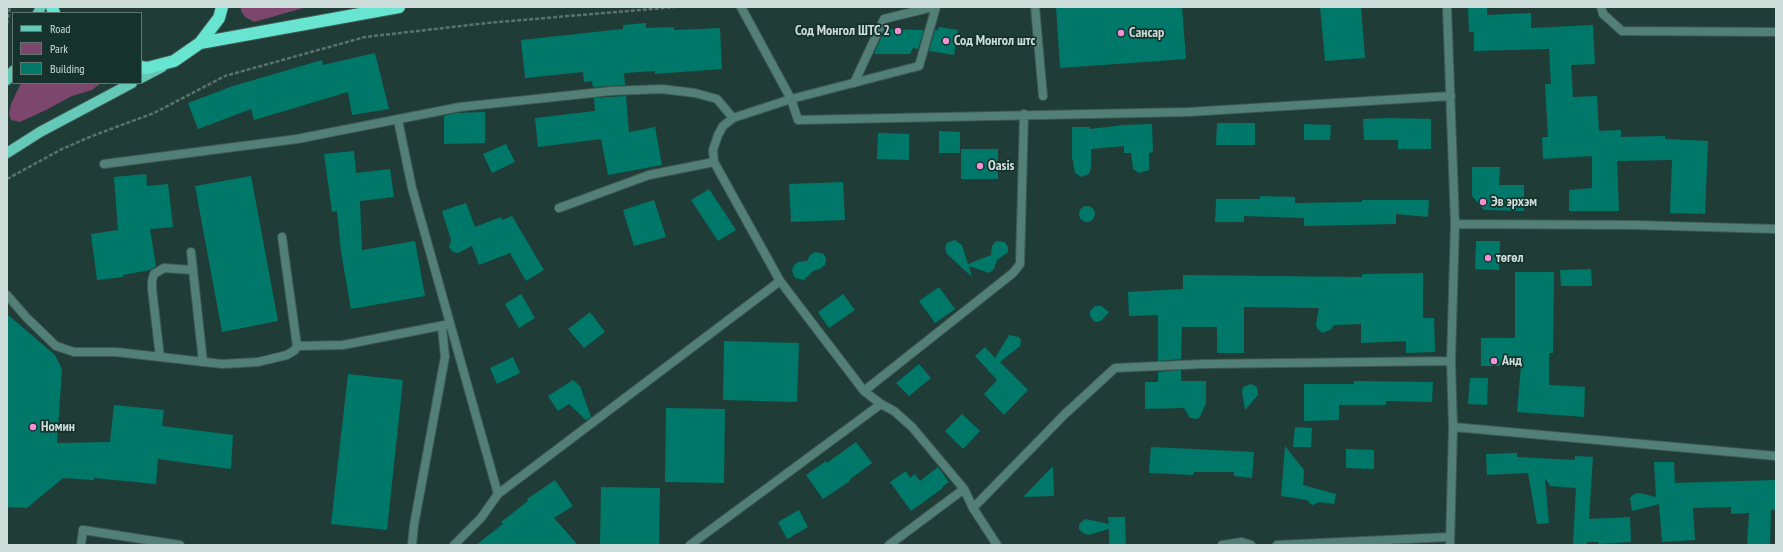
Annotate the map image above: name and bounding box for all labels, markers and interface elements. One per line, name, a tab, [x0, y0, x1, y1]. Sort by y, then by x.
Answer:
legend	[12, 12, 142, 84]
text: Road	[50, 21, 70, 36]
place label: Сод Монгол ШТС 2	[795, 23, 890, 39]
place label: Сансар	[1129, 25, 1164, 41]
marker: Сод Монгол ШТС 2	[893, 26, 903, 36]
marker: Сансар	[1116, 28, 1126, 38]
place label: Сод Монгол штс	[954, 33, 1035, 49]
marker: Сод Монгол штс	[941, 36, 951, 46]
text: Park	[50, 41, 68, 56]
text: Building	[50, 61, 85, 76]
place label: Oasis	[988, 158, 1014, 174]
marker: Oasis	[975, 161, 985, 171]
place label: Эв эрхэм	[1491, 194, 1537, 210]
marker: Эв эрхэм	[1478, 197, 1488, 207]
place label: төгөл	[1496, 250, 1524, 266]
marker: төгөл	[1483, 253, 1493, 263]
place label: Анд	[1502, 353, 1522, 369]
marker: Анд	[1489, 356, 1499, 366]
place label: Номин	[41, 419, 75, 435]
marker: Номин	[28, 422, 38, 432]

